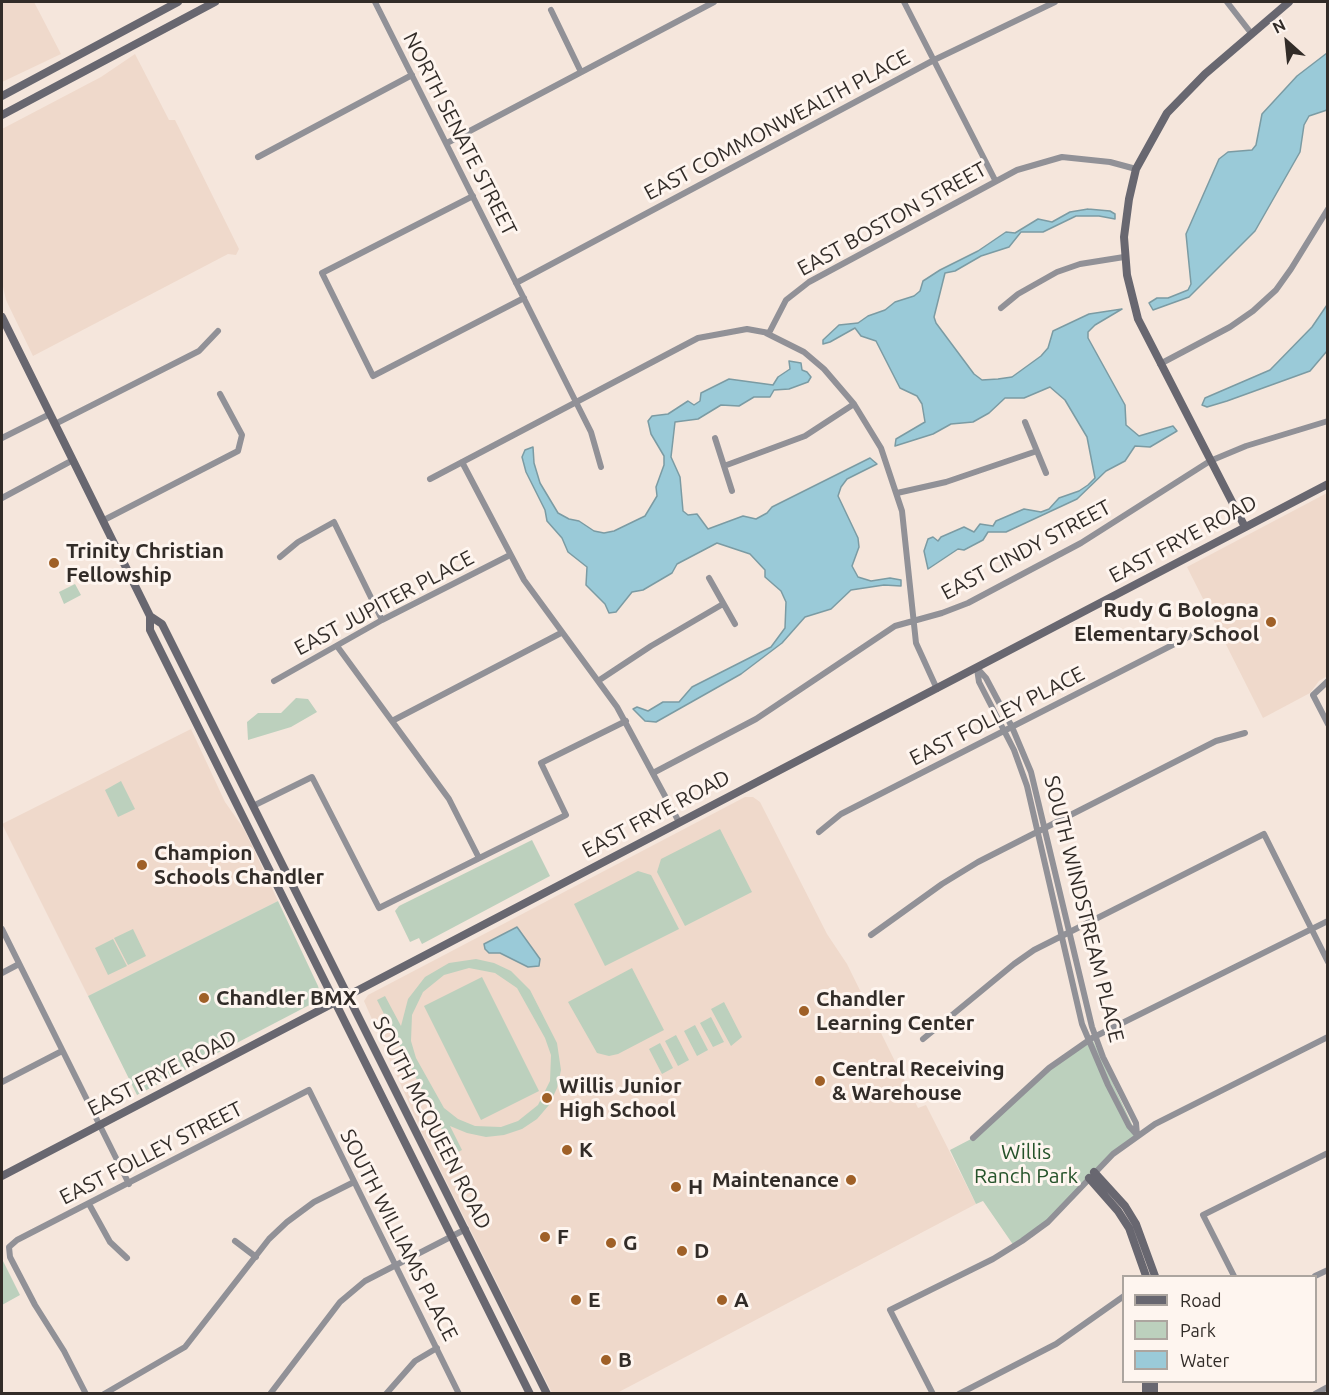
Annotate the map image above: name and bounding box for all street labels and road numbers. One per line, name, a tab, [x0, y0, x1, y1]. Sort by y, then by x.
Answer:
street label: NORTH SENATE STREET	[398, 28, 522, 240]
street label: EAST COMMONWEALTH PLACE	[640, 44, 914, 206]
street label: EAST BOSTON STREET	[793, 156, 991, 282]
street label: EAST FRYE ROAD	[1105, 489, 1261, 589]
street label: EAST CINDY STREET	[937, 495, 1115, 605]
street label: EAST JUPITER PLACE	[290, 545, 478, 661]
street label: EAST FOLLEY PLACE	[905, 661, 1089, 771]
street label: EAST FRYE ROAD	[578, 764, 734, 864]
street label: SOUTH WINDSTREAM PLACE	[1039, 773, 1129, 1045]
street label: SOUTH MCQUEEN ROAD	[367, 1012, 497, 1234]
street label: EAST FRYE ROAD	[83, 1025, 241, 1121]
street label: EAST FOLLEY STREET	[55, 1096, 247, 1210]
street label: SOUTH WILLIAMS PLACE	[335, 1125, 463, 1345]

